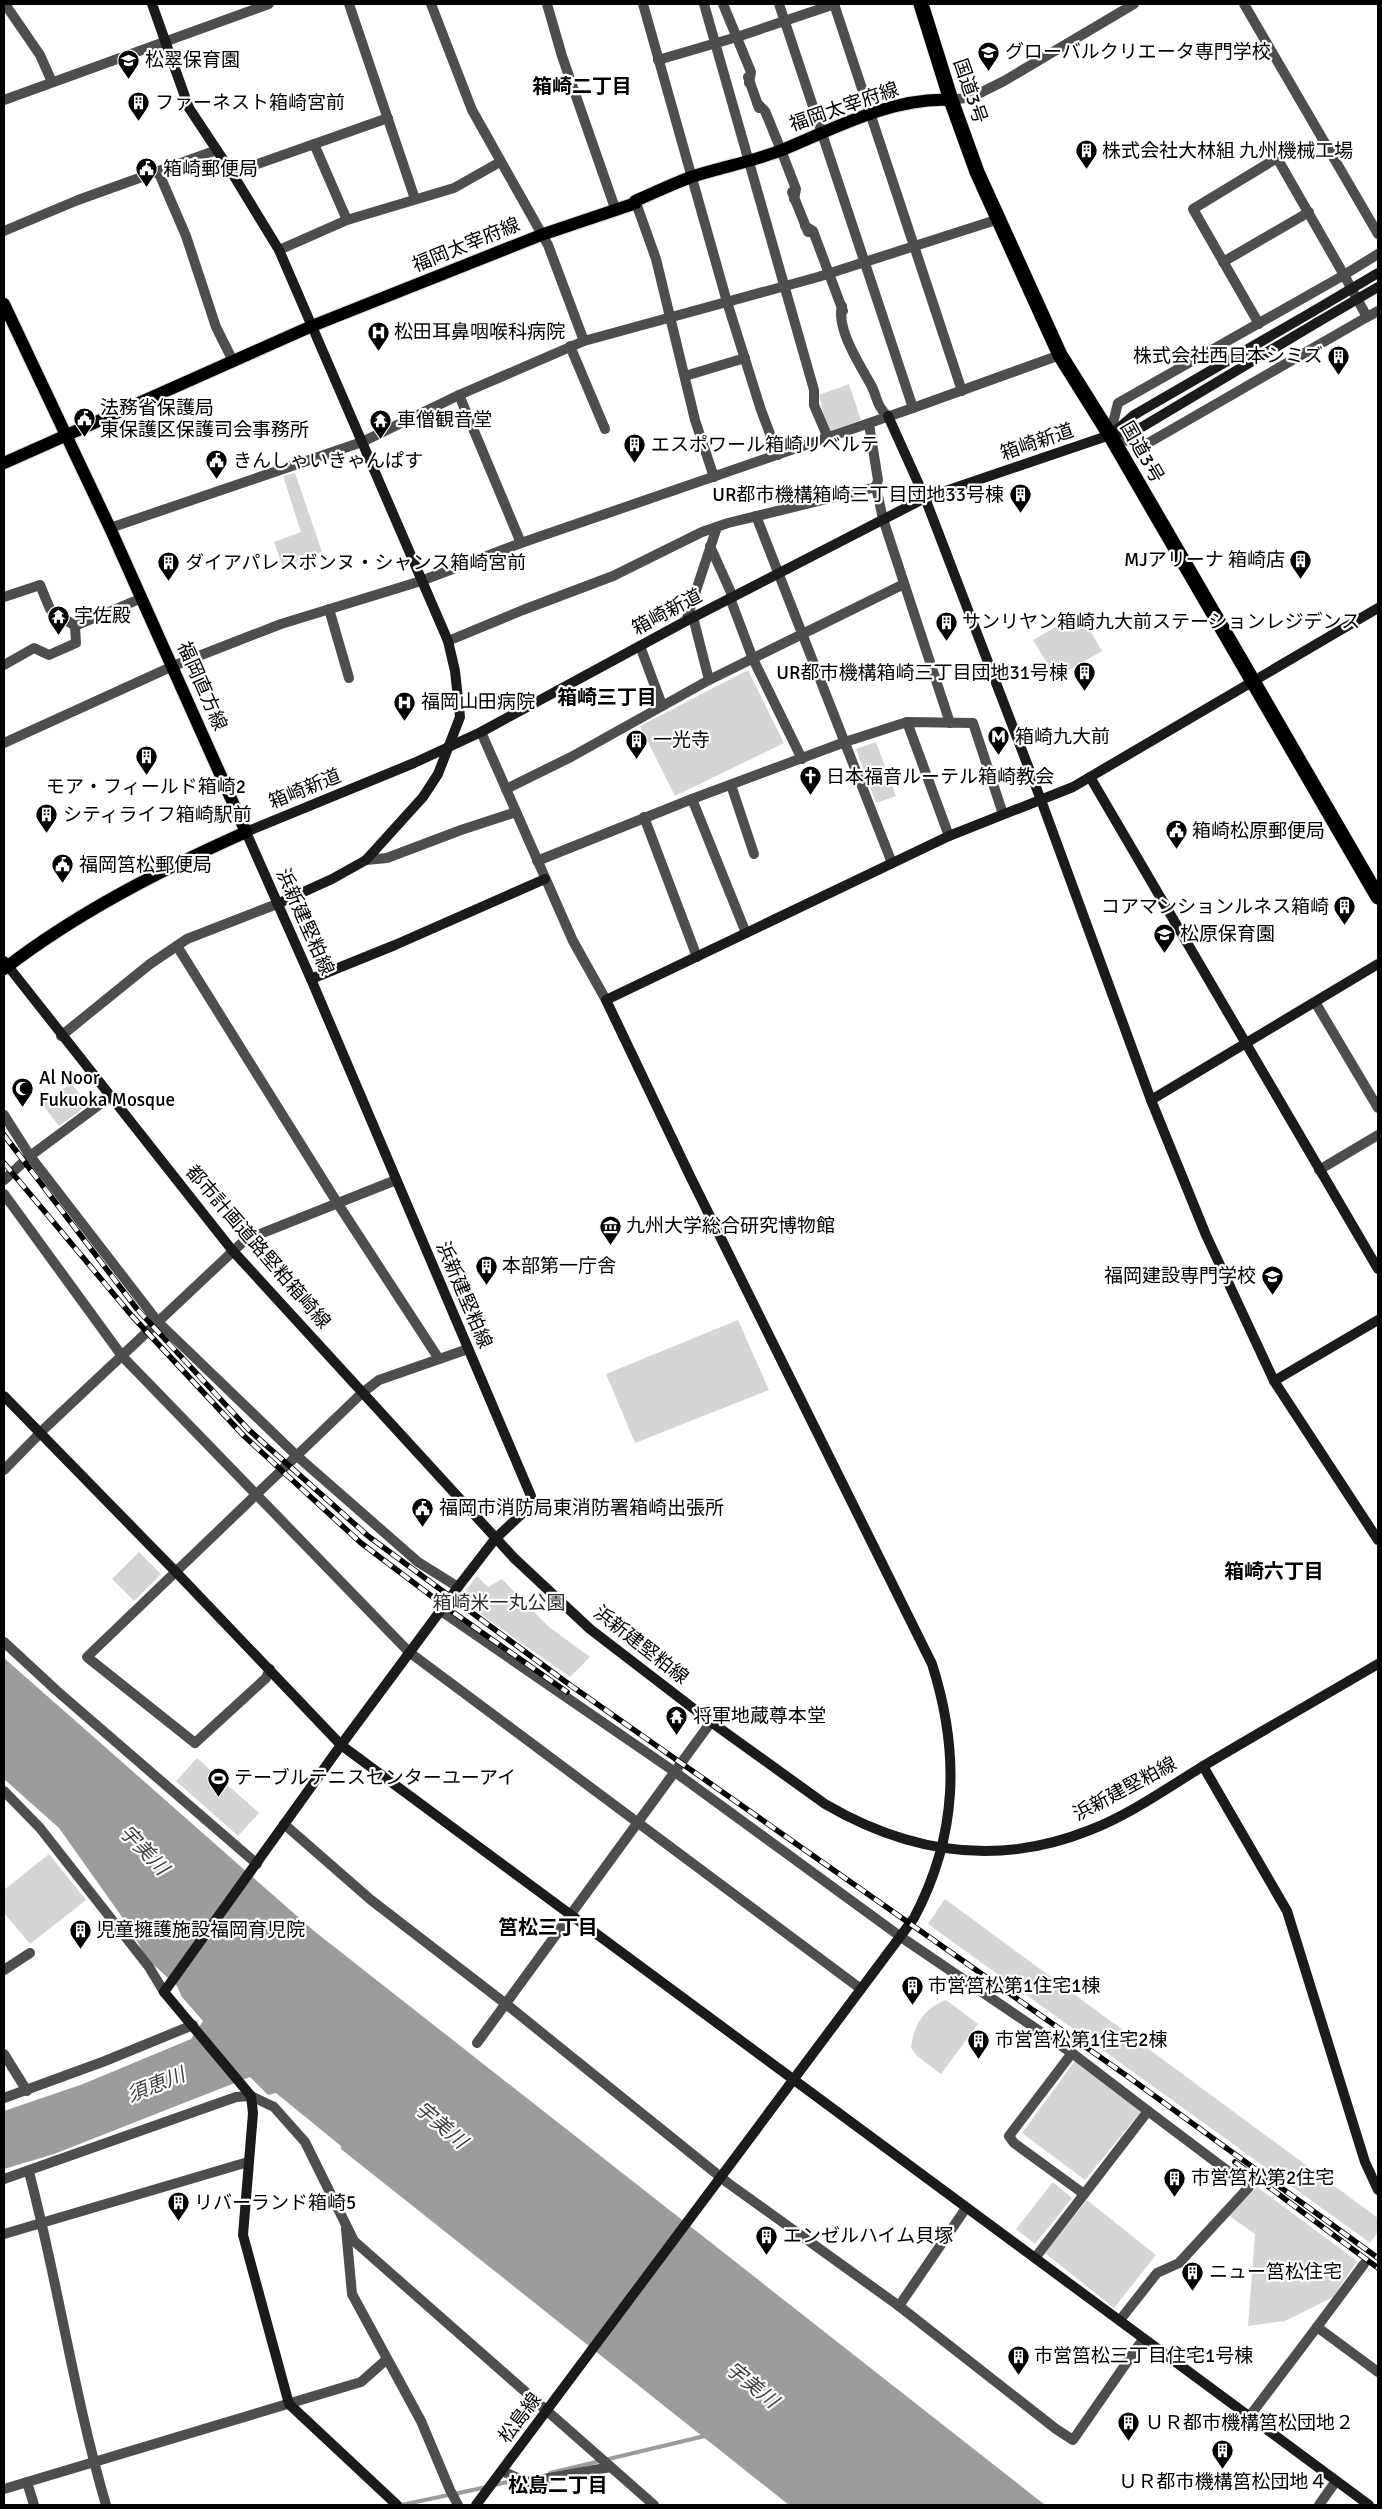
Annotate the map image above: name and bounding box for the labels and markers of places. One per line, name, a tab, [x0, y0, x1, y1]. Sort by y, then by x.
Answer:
school or university icon: グローバルクリエータ専門学校	[977, 40, 1001, 71]
place label: グローバルクリエータ専門学校	[1005, 40, 1271, 64]
school or university icon: 松翠保育園	[117, 48, 141, 79]
place label: 松翠保育園	[145, 48, 240, 72]
building icon: ファーネスト箱崎宮前	[127, 91, 151, 122]
place label: ファーネスト箱崎宮前	[155, 91, 345, 115]
building icon: 株式会社大林組 九州機械工場	[1074, 139, 1098, 170]
place label: 株式会社大林組 九州機械工場	[1102, 139, 1353, 163]
public building icon: 箱崎郵便局	[135, 157, 159, 188]
place label: 箱崎郵便局	[163, 157, 258, 181]
hospital icon: 松田耳鼻咽喉科病院	[366, 320, 390, 351]
place label: 松田耳鼻咽喉科病院	[394, 320, 565, 344]
place label: 株式会社西日本シミズ	[1133, 344, 1323, 368]
building icon: 株式会社西日本シミズ	[1327, 344, 1351, 375]
place label: 法務省保護局 東保護区保護司会事務所	[100, 396, 309, 442]
public building icon: 法務省保護局 東保護区保護司会事務所	[72, 407, 96, 438]
temple icon: 車僧観音堂	[369, 408, 393, 439]
place label: 車僧観音堂	[397, 408, 492, 432]
building icon: エスポワール箱崎リベルテ	[623, 433, 647, 464]
place label: エスポワール箱崎リベルテ	[651, 433, 879, 457]
public building icon: きんしゃいきゃんぱす	[205, 449, 229, 480]
place label: きんしゃいきゃんぱす	[233, 449, 423, 473]
place label: UR都市機構箱崎三丁目団地33号棟	[712, 483, 1004, 507]
building icon: UR都市機構箱崎三丁目団地33号棟	[1008, 483, 1032, 514]
place label: MJアリーナ 箱崎店	[1124, 548, 1285, 572]
building icon: MJアリーナ 箱崎店	[1289, 548, 1313, 579]
building icon: ダイアパレスボンヌ・シャンス箱崎宮前	[157, 551, 181, 582]
place label: ダイアパレスボンヌ・シャンス箱崎宮前	[185, 551, 526, 575]
temple icon: 宇佐殿	[46, 604, 70, 635]
place label: 宇佐殿	[74, 604, 131, 628]
building icon: サンリヤン箱崎九大前ステーションレジデンス	[934, 610, 958, 641]
place label: サンリヤン箱崎九大前ステーションレジデンス	[962, 610, 1360, 634]
place label: UR都市機構箱崎三丁目団地31号棟	[776, 661, 1068, 685]
building icon: UR都市機構箱崎三丁目団地31号棟	[1072, 661, 1096, 692]
hospital icon: 福岡山田病院	[393, 690, 417, 721]
place label: 福岡山田病院	[421, 690, 535, 714]
metro station icon: 箱崎九大前	[987, 725, 1011, 756]
place label: 箱崎九大前	[1015, 725, 1110, 749]
building icon: 一光寺	[625, 728, 649, 759]
place label: 一光寺	[653, 728, 710, 752]
building icon: モア・フィールド箱崎2	[134, 744, 158, 775]
church icon: 日本福音ルーテル箱崎教会	[798, 765, 822, 796]
place label: 日本福音ルーテル箱崎教会	[826, 765, 1054, 789]
place label: モア・フィールド箱崎2	[46, 775, 246, 799]
building icon: シティライフ箱崎駅前	[35, 803, 59, 834]
place label: シティライフ箱崎駅前	[63, 803, 252, 827]
public building icon: 箱崎松原郵便局	[1164, 819, 1188, 850]
place label: 箱崎松原郵便局	[1192, 819, 1325, 843]
public building icon: 福岡筥松郵便局	[51, 853, 75, 884]
place label: 福岡筥松郵便局	[79, 853, 212, 877]
place label: コアマンションルネス箱崎	[1101, 895, 1329, 919]
building icon: コアマンションルネス箱崎	[1333, 895, 1357, 926]
school or university icon: 松原保育園	[1152, 922, 1176, 953]
place label: 松原保育園	[1180, 922, 1275, 946]
place label: Al Noor Fukuoka Mosque	[39, 1066, 175, 1112]
mosque icon: Al Noor Fukuoka Mosque	[11, 1077, 35, 1108]
museum icon: 九州大学総合研究博物館	[598, 1214, 622, 1245]
place label: 九州大学総合研究博物館	[626, 1214, 835, 1238]
building icon: 本部第一庁舎	[474, 1254, 498, 1285]
place label: 本部第一庁舎	[502, 1254, 616, 1278]
place label: 福岡建設専門学校	[1104, 1264, 1256, 1288]
school or university icon: 福岡建設専門学校	[1260, 1264, 1284, 1295]
public building icon: 福岡市消防局東消防署箱崎出張所	[411, 1496, 435, 1527]
place label: 福岡市消防局東消防署箱崎出張所	[439, 1496, 724, 1520]
temple icon: 将軍地蔵尊本堂	[665, 1704, 689, 1735]
place label: 将軍地蔵尊本堂	[693, 1704, 826, 1728]
sports icon: テーブルテニスセンターユーアイ	[206, 1766, 230, 1797]
place label: テーブルテニスセンターユーアイ	[234, 1766, 516, 1790]
building icon: 児童擁護施設福岡育児院	[68, 1918, 92, 1949]
place label: 児童擁護施設福岡育児院	[96, 1918, 305, 1942]
building icon: 市営筥松第1住宅1棟	[900, 1974, 924, 2005]
place label: 市営筥松第1住宅1棟	[928, 1974, 1101, 1998]
building icon: 市営筥松第1住宅2棟	[967, 2028, 991, 2059]
place label: 市営筥松第1住宅2棟	[995, 2028, 1168, 2052]
building icon: 市営筥松第2住宅	[1163, 2166, 1187, 2197]
place label: 市営筥松第2住宅	[1191, 2166, 1334, 2190]
building icon: リバーランド箱崎5	[166, 2191, 190, 2222]
place label: リバーランド箱崎5	[194, 2191, 356, 2215]
building icon: エンゼルハイム貝塚	[755, 2224, 779, 2255]
place label: エンゼルハイム貝塚	[783, 2224, 953, 2248]
building icon: ニュー筥松住宅	[1181, 2260, 1205, 2291]
place label: ニュー筥松住宅	[1209, 2260, 1342, 2284]
building icon: 市営筥松三丁目住宅1号棟	[1006, 2344, 1030, 2375]
place label: 市営筥松三丁目住宅1号棟	[1034, 2344, 1253, 2368]
building icon: ＵＲ都市機構筥松団地２	[1117, 2411, 1141, 2442]
place label: ＵＲ都市機構筥松団地２	[1145, 2411, 1354, 2435]
building icon: ＵＲ都市機構筥松団地４	[1211, 2439, 1235, 2470]
place label: ＵＲ都市機構筥松団地４	[1118, 2470, 1328, 2494]

